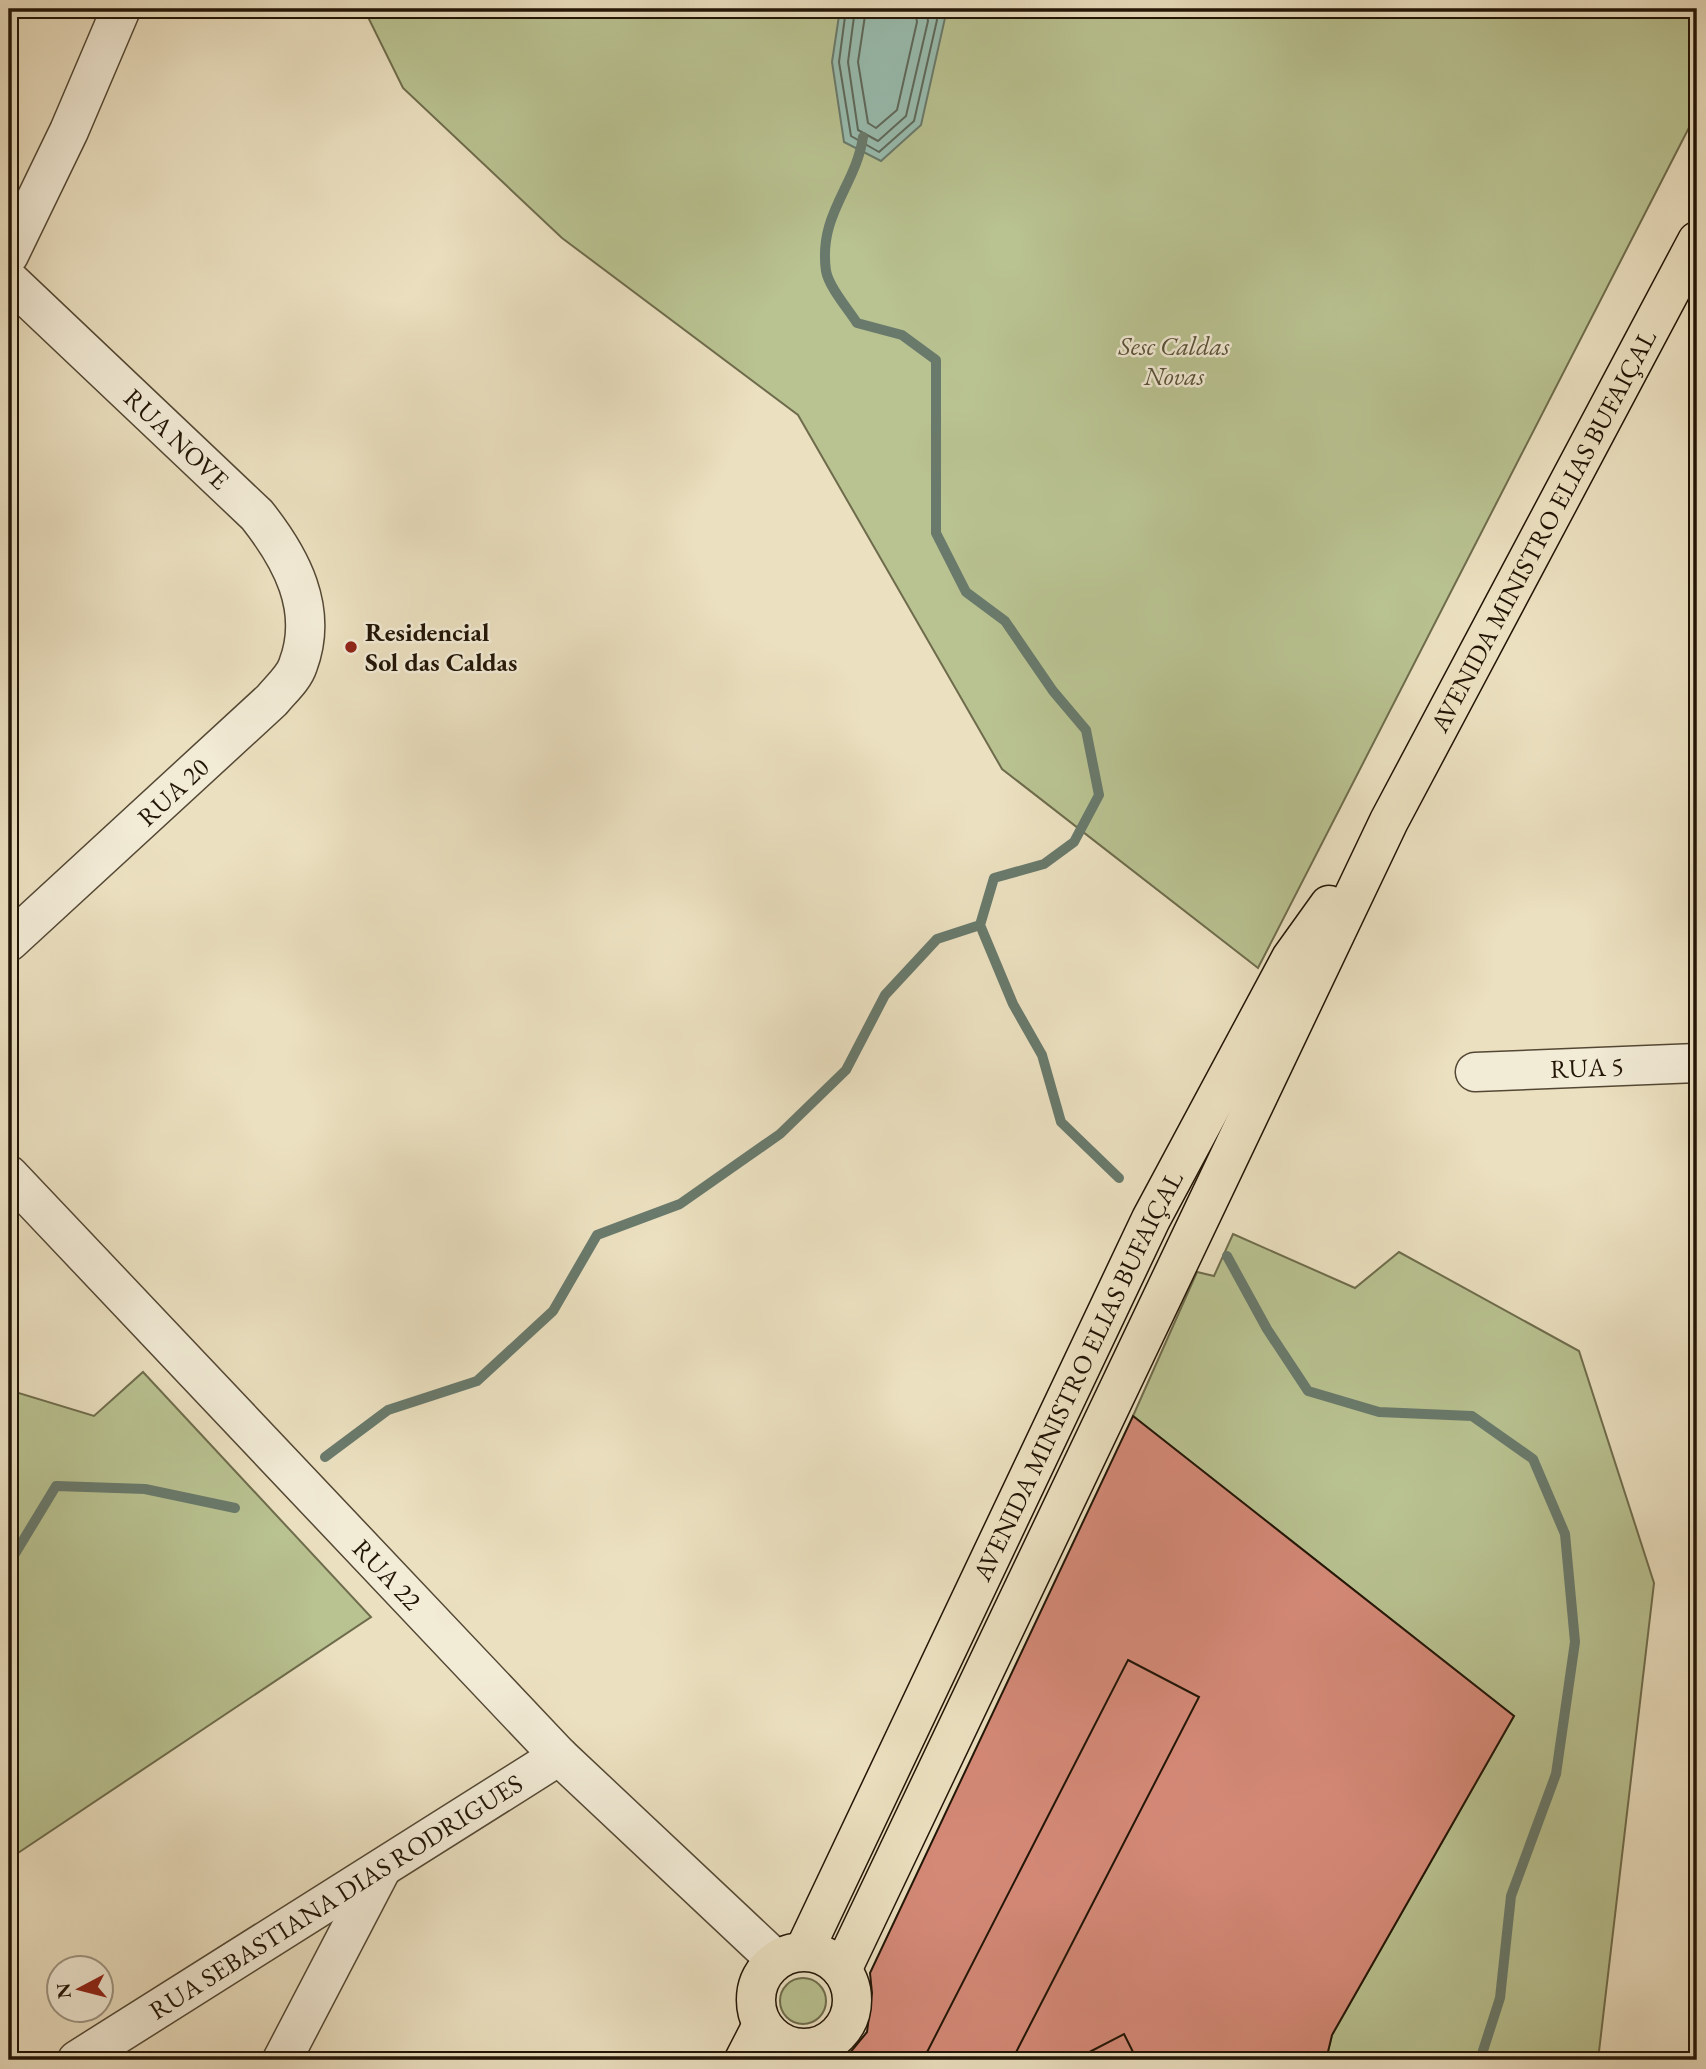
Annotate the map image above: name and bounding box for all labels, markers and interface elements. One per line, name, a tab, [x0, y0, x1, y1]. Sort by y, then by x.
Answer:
street label: AVENIDA MINISTRO ELIAS BUFAIÇAL	[1422, 324, 1664, 739]
park label: Sesc Caldas Novas	[1118, 329, 1230, 393]
street label: RUA NOVE	[117, 381, 237, 497]
place label: Residencial Sol das Caldas	[365, 615, 517, 679]
marker: Residencial Sol das Caldas	[343, 639, 359, 655]
street label: RUA 20	[130, 750, 216, 834]
street label: RUA 5	[1550, 1049, 1624, 1086]
street label: AVENIDA MINISTRO ELIAS BUFAIÇAL	[964, 1165, 1191, 1587]
street label: RUA 22	[345, 1532, 429, 1618]
street label: RUA SEBASTIANA DIAS RODRIGUES	[143, 1766, 529, 2027]
north arrow	[46, 1954, 116, 2024]
text: N	[50, 1981, 77, 2000]

